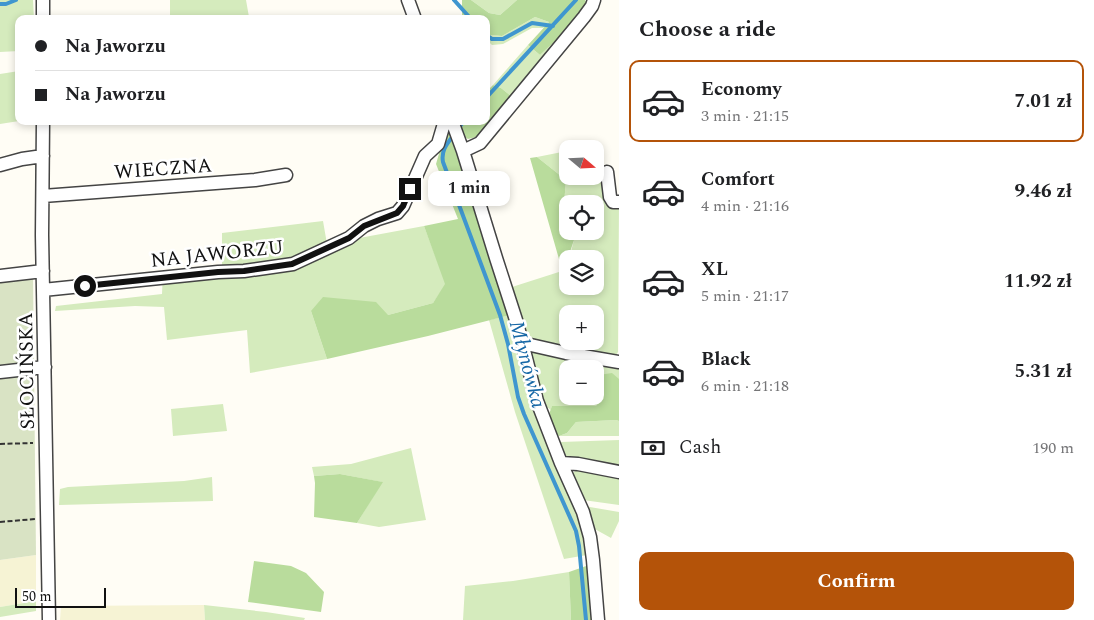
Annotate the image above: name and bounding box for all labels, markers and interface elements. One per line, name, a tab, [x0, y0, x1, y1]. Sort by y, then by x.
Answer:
text: Choose a ride	[639, 13, 776, 46]
text: Na Jaworzu	[65, 32, 166, 61]
text: Economy	[701, 75, 782, 104]
icon: car	[641, 79, 686, 124]
text: Na Jaworzu	[65, 80, 166, 109]
text: 7.01 zł	[1015, 87, 1072, 116]
text: 3 min · 21:15	[701, 104, 789, 128]
north arrow	[559, 140, 604, 185]
map controls	[559, 140, 604, 405]
street label: WIECZNA	[113, 151, 213, 187]
text: Comfort	[701, 165, 775, 194]
icon: car	[641, 169, 686, 214]
callout: 1 min	[428, 172, 510, 206]
text: 1 min	[448, 176, 490, 200]
text: 9.46 zł	[1015, 177, 1072, 206]
route end	[399, 178, 421, 200]
text: 4 min · 21:16	[701, 194, 789, 218]
button: locate	[559, 195, 604, 240]
street label: NA JAWORZU	[149, 232, 285, 276]
button: layers	[559, 250, 604, 295]
text: XL	[701, 255, 728, 284]
icon: car	[641, 259, 686, 304]
text: 11.92 zł	[1004, 267, 1072, 296]
route start	[74, 275, 96, 297]
text: 5 min · 21:17	[701, 284, 789, 308]
button: +	[559, 305, 604, 350]
street label: SŁOCIŃSKA	[11, 312, 43, 430]
water label: Młynówka	[500, 317, 554, 412]
text: Black	[701, 345, 751, 374]
icon: car	[641, 349, 686, 394]
text: 5.31 zł	[1015, 357, 1072, 386]
button: −	[559, 360, 604, 405]
text: 6 min · 21:18	[701, 374, 789, 398]
text: Cash	[679, 433, 721, 462]
icon: cash	[639, 434, 667, 462]
text: 190 m	[1032, 436, 1074, 460]
button: Confirm	[639, 552, 1074, 610]
scale bar	[15, 585, 106, 608]
text: 50 m	[22, 586, 52, 607]

